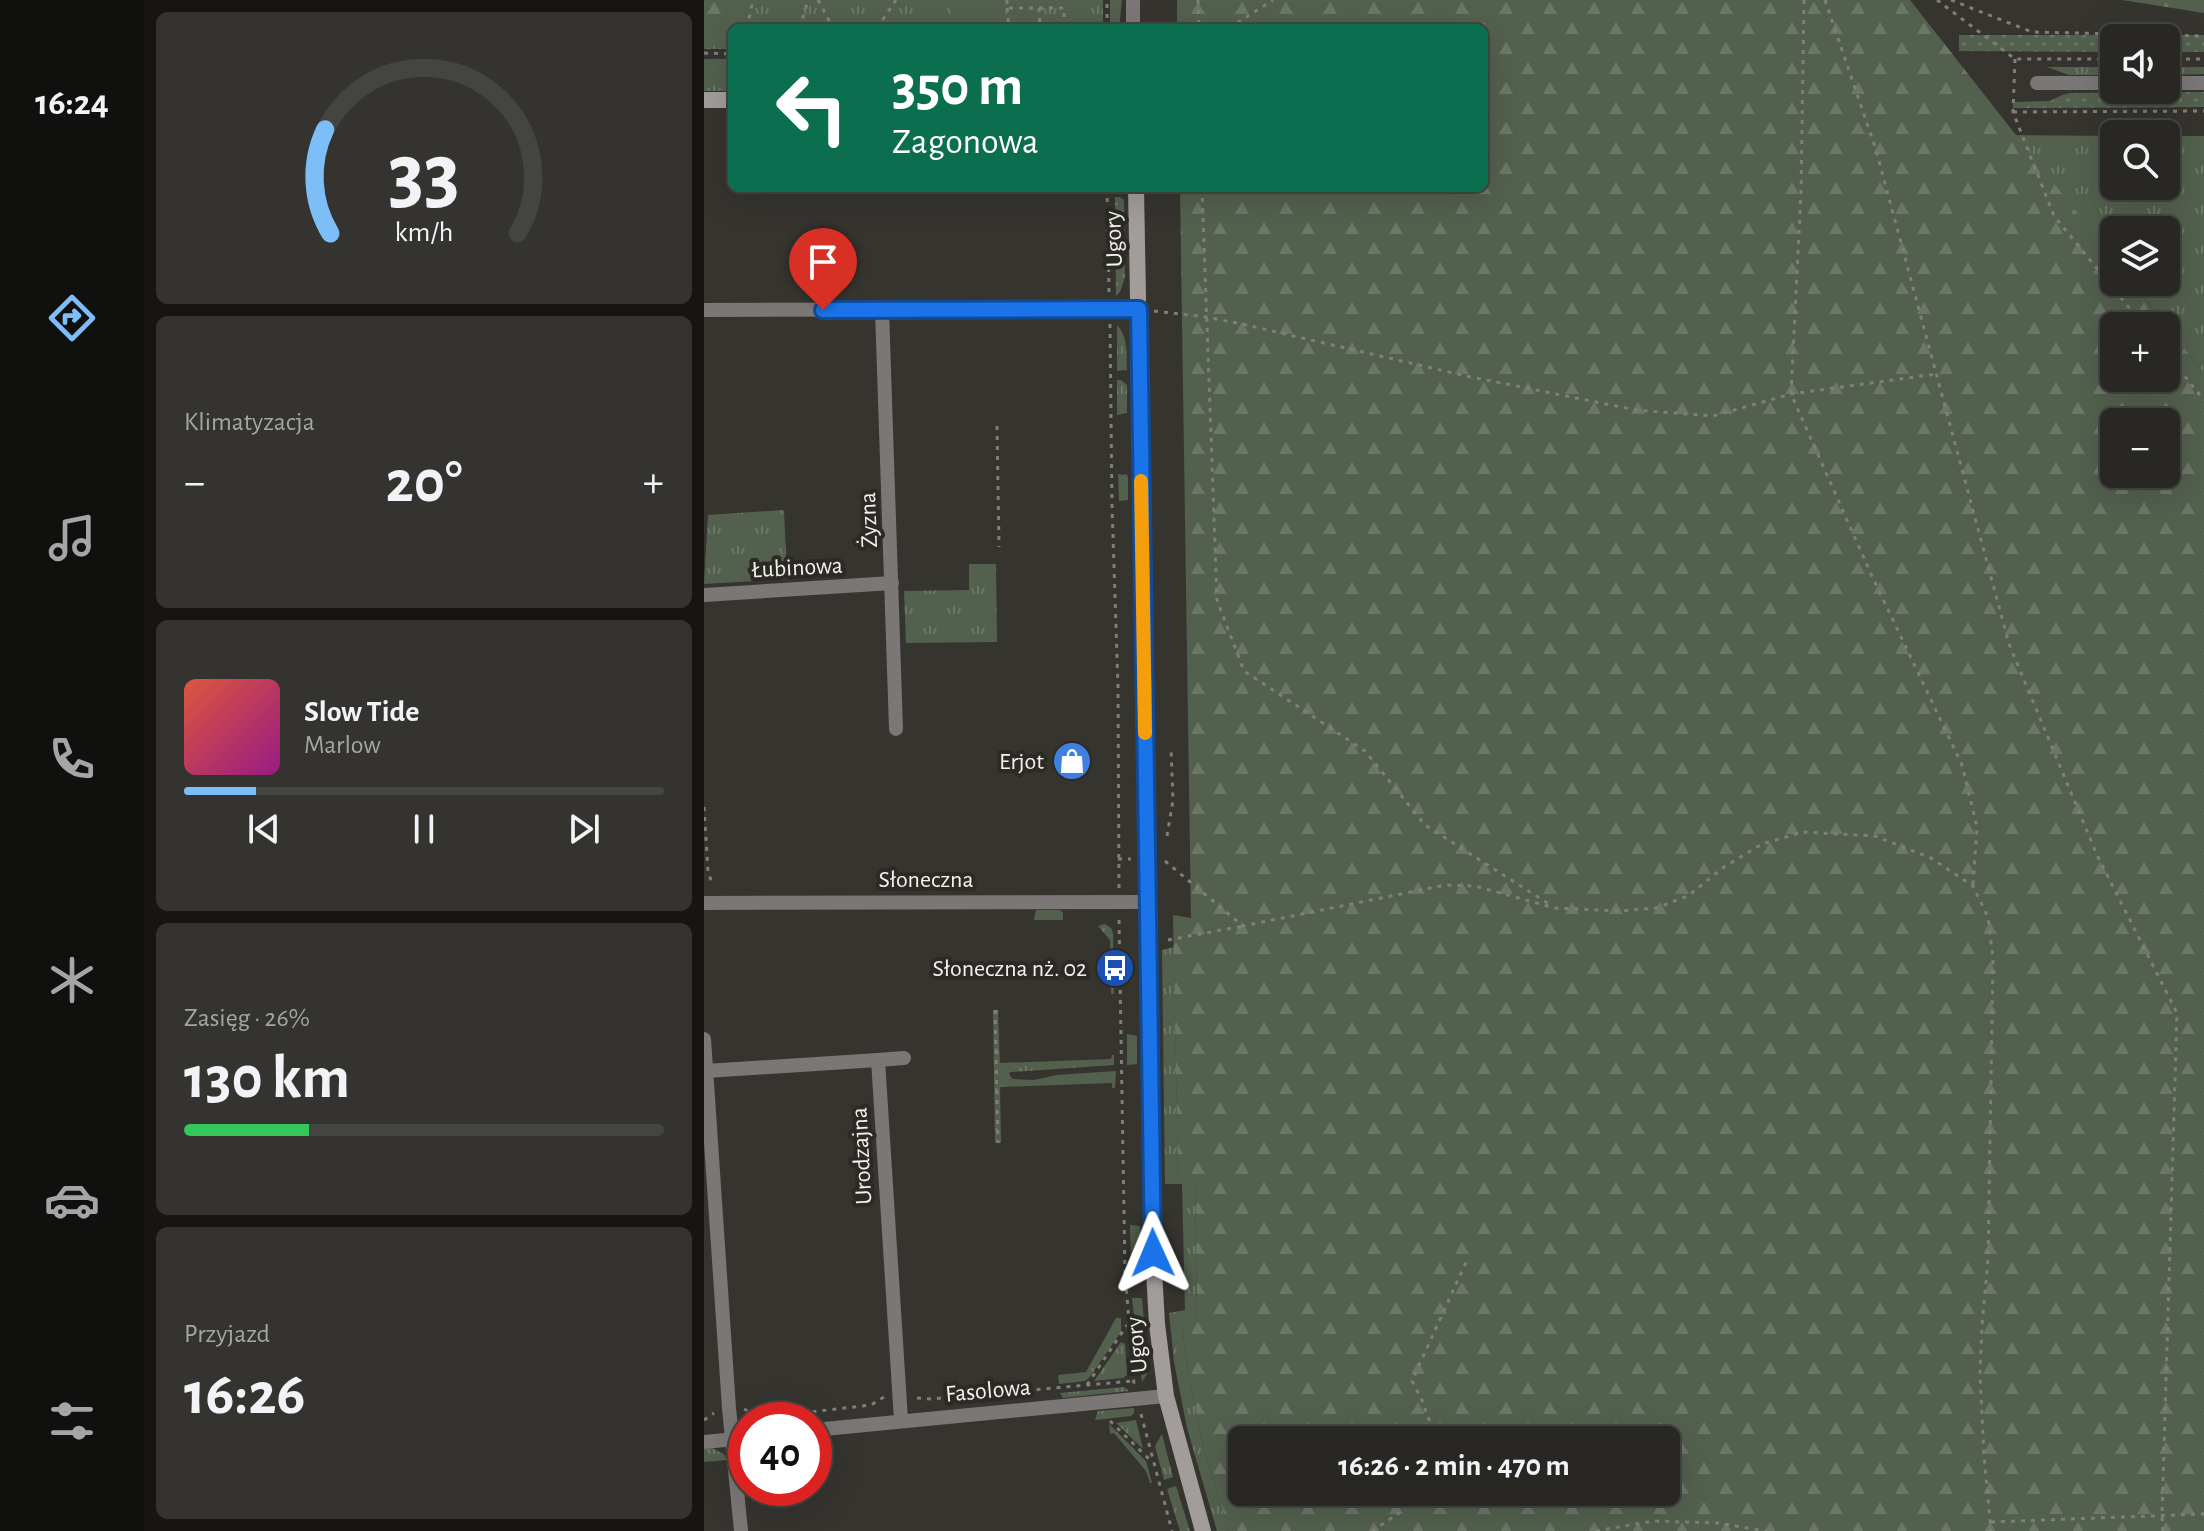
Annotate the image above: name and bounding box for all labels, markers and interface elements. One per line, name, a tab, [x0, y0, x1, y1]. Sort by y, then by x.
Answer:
map controls	[2100, 24, 2180, 488]
button: sound	[2100, 24, 2180, 104]
icon: left	[760, 56, 864, 160]
text: 350 m	[892, 59, 1023, 115]
text: 16:24	[35, 85, 109, 121]
button: search	[2100, 120, 2180, 200]
text: Zagonowa	[892, 124, 1039, 160]
text: 33	[388, 132, 460, 216]
street label: Ugory	[1101, 210, 1127, 268]
button: layers	[2100, 216, 2180, 296]
text: km/h	[395, 218, 453, 247]
pin	[789, 228, 857, 310]
icon: arrive	[801, 240, 845, 284]
icon: directions	[44, 290, 100, 346]
button: +	[2100, 312, 2180, 392]
button: −	[2100, 408, 2180, 488]
text: Klimatyzacja	[184, 409, 315, 435]
text: 20°	[385, 453, 463, 513]
text: −	[184, 461, 205, 505]
text: +	[643, 461, 664, 505]
street label: Żyzna	[855, 492, 882, 548]
icon: music	[44, 510, 100, 566]
street label: Łubinowa	[751, 554, 843, 582]
text: Slow Tide	[304, 697, 419, 727]
icon: phone	[44, 731, 100, 787]
text: Marlow	[304, 732, 381, 758]
shop icon: Erjot	[1051, 740, 1093, 782]
place label: Erjot	[999, 750, 1044, 774]
icon: previous	[242, 807, 286, 851]
icon: pause	[402, 807, 446, 851]
icon: next	[562, 807, 606, 851]
street label: Słoneczna	[878, 868, 974, 892]
bus stop icon: Słoneczna nż. 02	[1094, 947, 1136, 989]
icon: climate	[44, 952, 100, 1008]
place label: Słoneczna nż. 02	[933, 957, 1087, 981]
text: Zasięg · 26%	[184, 1005, 310, 1031]
text: 130 km	[184, 1049, 350, 1109]
street label: Urodzajna	[847, 1107, 877, 1205]
icon: car	[44, 1172, 100, 1228]
position arrow	[1111, 1211, 1195, 1295]
street label: Ugory	[1122, 1316, 1152, 1374]
text: Przyjazd	[184, 1321, 270, 1347]
text: 16:26	[184, 1365, 306, 1425]
street label: Fasolowa	[944, 1375, 1032, 1407]
icon: filters	[44, 1393, 100, 1449]
speed limit sign: 40	[728, 1402, 832, 1506]
text: 16:26 · 2 min · 470 m	[1338, 1451, 1570, 1481]

